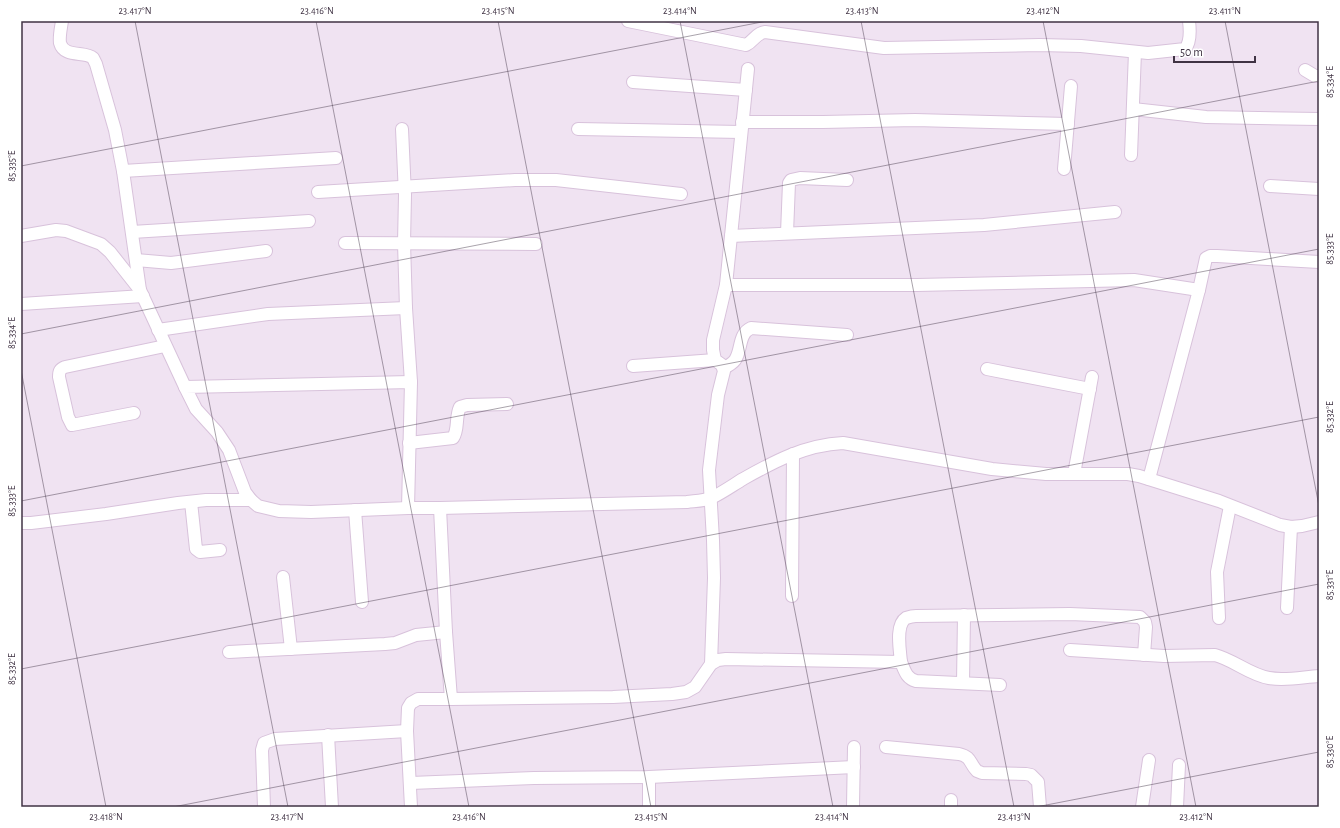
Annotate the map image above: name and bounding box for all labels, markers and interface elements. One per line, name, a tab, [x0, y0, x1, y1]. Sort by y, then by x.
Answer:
text: 23.417°N	[118, 6, 152, 16]
text: 23.416°N	[300, 6, 334, 16]
text: 23.415°N	[481, 6, 515, 16]
text: 23.414°N	[663, 6, 697, 16]
text: 23.413°N	[845, 6, 879, 16]
text: 23.412°N	[1026, 6, 1060, 16]
text: 23.411°N	[1209, 6, 1241, 16]
scale bar	[1174, 38, 1255, 64]
text: 50 m	[1180, 46, 1203, 58]
text: 85.334°E	[1325, 66, 1335, 98]
text: 85.335°E	[7, 150, 17, 182]
text: 85.333°E	[1325, 233, 1335, 265]
text: 85.334°E	[7, 317, 17, 349]
text: 85.332°E	[1325, 401, 1335, 433]
text: 85.333°E	[7, 485, 17, 517]
text: 85.331°E	[1325, 570, 1335, 600]
text: 85.332°E	[7, 653, 17, 685]
text: 85.330°E	[1325, 736, 1335, 768]
text: 23.418°N	[89, 812, 123, 822]
text: 23.417°N	[270, 812, 304, 822]
text: 23.416°N	[452, 812, 486, 822]
text: 23.415°N	[634, 812, 668, 822]
text: 23.414°N	[815, 812, 849, 822]
text: 23.413°N	[997, 812, 1031, 822]
text: 23.412°N	[1179, 812, 1213, 822]

